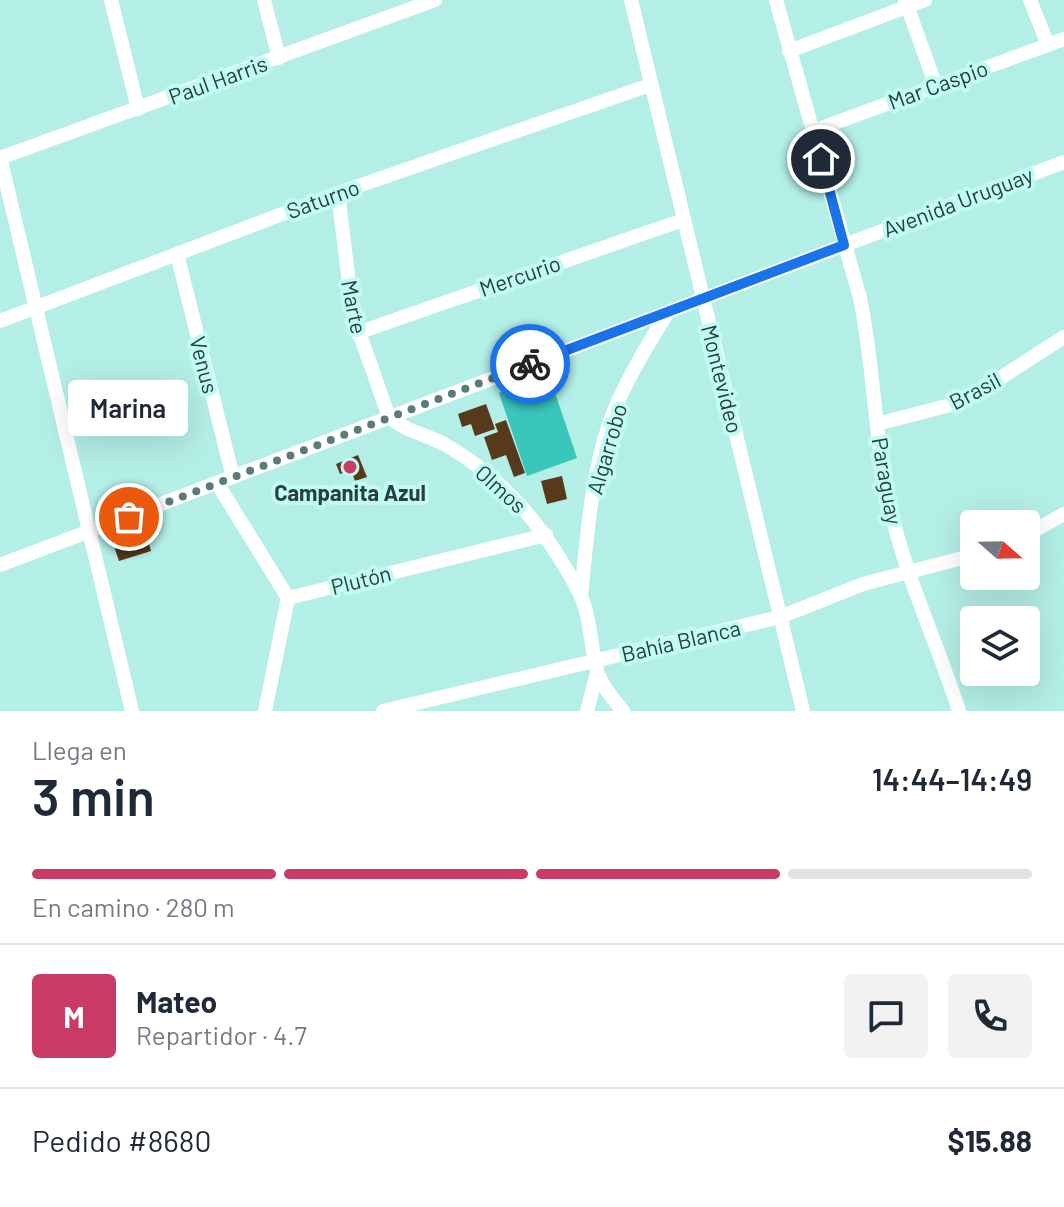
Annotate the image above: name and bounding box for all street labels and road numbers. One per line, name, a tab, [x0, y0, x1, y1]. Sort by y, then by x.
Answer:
street label: Paul Harris	[165, 49, 271, 109]
street label: Mar Caspio	[884, 54, 991, 114]
street label: Avenida Uruguay	[879, 161, 1036, 242]
street label: Saturno	[283, 173, 363, 223]
street label: Mercurio	[476, 249, 564, 301]
street label: Marte	[337, 277, 373, 336]
street label: Montevideo	[697, 322, 749, 436]
street label: Venus	[185, 334, 225, 396]
street label: Brasil	[944, 366, 1005, 414]
street label: Algarrobo	[581, 400, 631, 497]
street label: Paraguay	[868, 435, 908, 527]
street label: Olmos	[471, 459, 532, 518]
street label: Plutón	[328, 559, 394, 599]
street label: Bahía Blanca	[619, 614, 743, 666]

